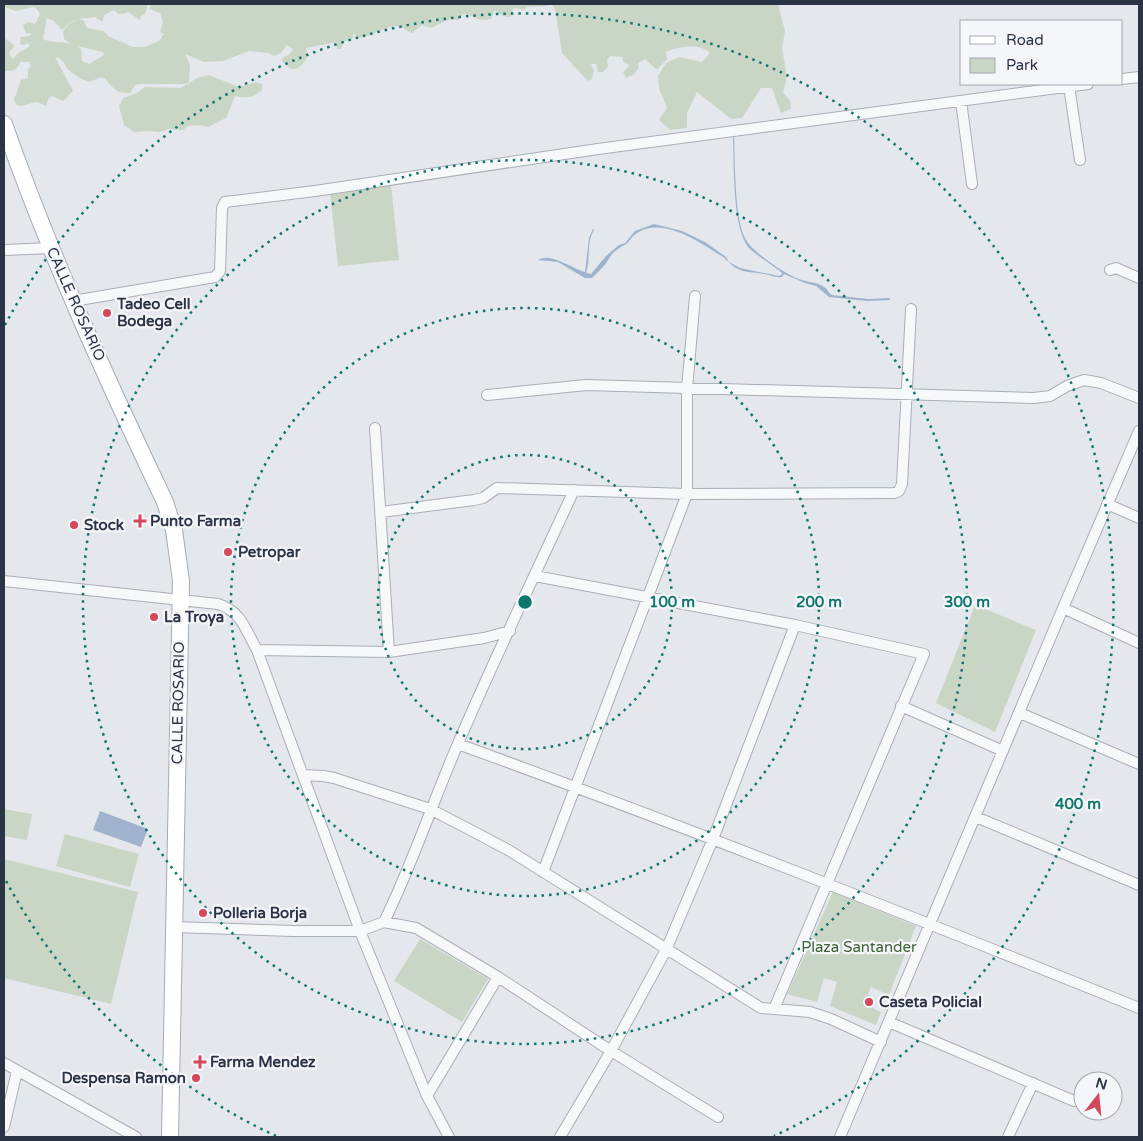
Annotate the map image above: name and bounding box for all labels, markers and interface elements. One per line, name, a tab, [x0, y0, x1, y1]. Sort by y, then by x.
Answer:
legend	[960, 20, 1123, 85]
text: Road	[1006, 31, 1044, 49]
text: Park	[1006, 56, 1038, 74]
street label: CALLE ROSARIO	[43, 244, 109, 364]
place label: Tadeo Cell Bodega	[116, 295, 191, 331]
marker: Tadeo Cell Bodega	[101, 307, 113, 319]
place label: Punto Farma	[150, 512, 241, 530]
marker: Punto Farma	[134, 515, 146, 527]
place label: Stock	[84, 516, 124, 534]
marker: Stock	[68, 519, 80, 531]
place label: Petropar	[238, 543, 301, 562]
marker: Petropar	[222, 546, 234, 558]
centre of rings	[516, 593, 534, 611]
text: 100 m	[649, 593, 695, 611]
text: 200 m	[796, 593, 842, 611]
text: 300 m	[944, 593, 990, 611]
place label: La Troya	[164, 608, 224, 627]
marker: La Troya	[148, 611, 160, 623]
street label: CALLE ROSARIO	[168, 641, 188, 765]
text: 400 m	[1055, 795, 1101, 813]
place label: Polleria Borja	[213, 904, 307, 923]
marker: Polleria Borja	[197, 907, 209, 919]
park label: Plaza Santander	[801, 938, 917, 956]
place label: Caseta Policial	[879, 993, 982, 1011]
marker: Caseta Policial	[863, 996, 875, 1008]
place label: Farma Mendez	[210, 1053, 316, 1071]
marker: Farma Mendez	[194, 1056, 206, 1068]
place label: Despensa Ramon	[62, 1069, 186, 1088]
north arrow	[1073, 1071, 1123, 1121]
marker: Despensa Ramon	[190, 1072, 202, 1084]
text: N	[1094, 1074, 1109, 1094]

